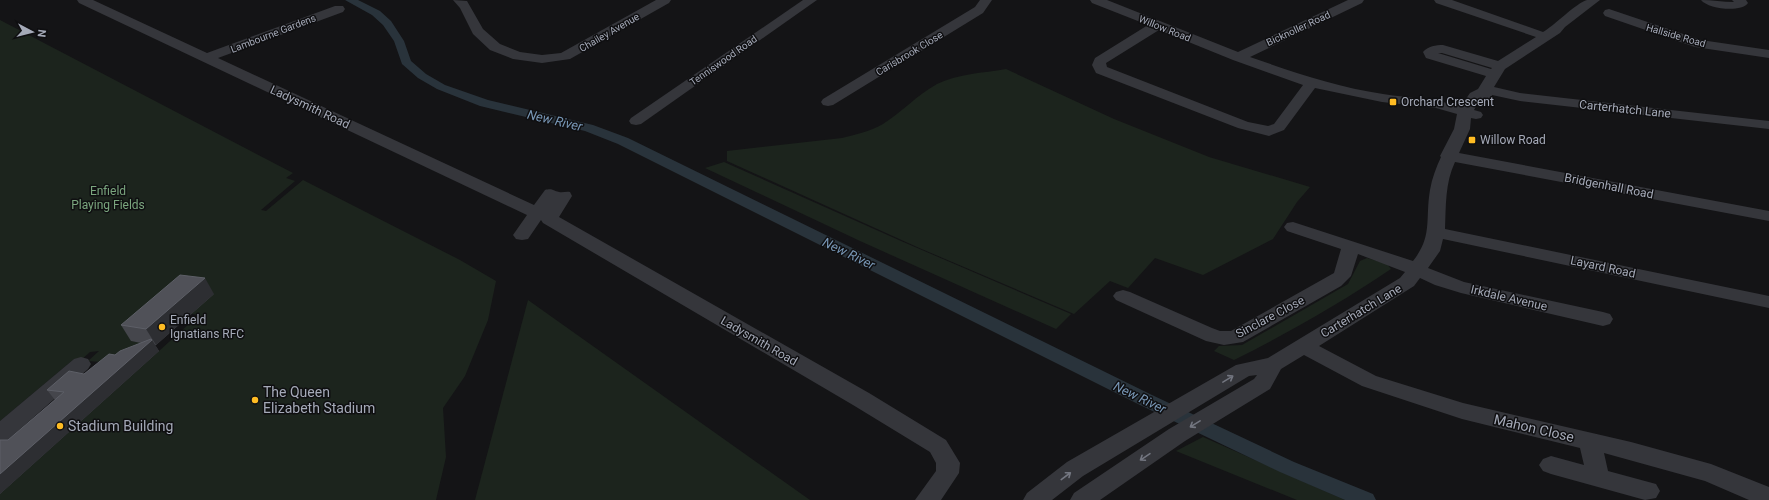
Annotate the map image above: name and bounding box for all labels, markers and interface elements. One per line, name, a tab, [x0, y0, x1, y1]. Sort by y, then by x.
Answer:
street label: Bicknoller Road	[1265, 9, 1332, 48]
street label: Chailey Avenue	[577, 11, 641, 54]
north arrow	[12, 12, 52, 52]
street label: Lambourne Gardens	[229, 12, 317, 55]
street label: Willow Road	[1137, 13, 1192, 44]
street label: Hallside Road	[1645, 22, 1707, 49]
text: N	[34, 29, 48, 38]
street label: Carisbrook Close	[874, 29, 945, 78]
street label: Tenniswood Road	[688, 33, 759, 88]
street label: Ladysmith Road	[268, 82, 352, 132]
place label: Orchard Crescent	[1401, 95, 1494, 109]
marker: Orchard Crescent	[1388, 97, 1398, 107]
street label: Carterhatch Lane	[1579, 97, 1671, 121]
water label: New River	[526, 107, 585, 134]
place label: Willow Road	[1480, 133, 1546, 147]
marker: Willow Road	[1467, 135, 1477, 145]
street label: Bridgenhall Road	[1563, 170, 1655, 202]
park label: Enfield Playing Fields	[71, 184, 145, 212]
water label: New River	[820, 234, 878, 273]
street label: Layard Road	[1569, 253, 1637, 281]
street label: Carterhatch Lane	[1318, 281, 1404, 341]
street label: Irkdale Avenue	[1469, 282, 1549, 314]
street label: Sinclare Close	[1233, 293, 1307, 341]
place label: Enfield Ignatians RFC	[170, 313, 244, 341]
street label: Ladysmith Road	[718, 313, 800, 369]
marker: Enfield Ignatians RFC	[157, 322, 167, 332]
one-way arrow	[1222, 374, 1234, 382]
water label: New River	[1111, 378, 1169, 417]
place label: The Queen Elizabeth Stadium	[263, 384, 375, 416]
marker: The Queen Elizabeth Stadium	[250, 395, 260, 405]
street label: Mahon Close	[1492, 411, 1576, 445]
place label: Stadium Building	[68, 418, 173, 434]
one-way arrow	[1190, 420, 1201, 428]
marker: Stadium Building	[55, 421, 65, 431]
one-way arrow	[1140, 453, 1151, 461]
one-way arrow	[1060, 472, 1071, 481]

